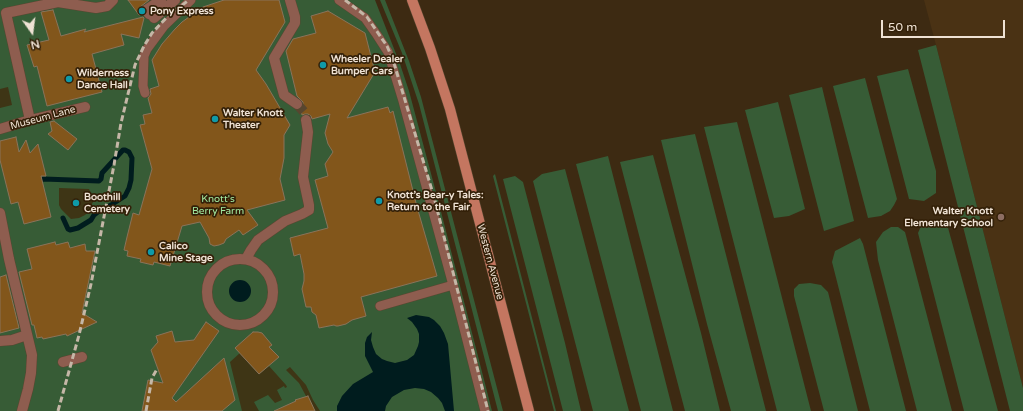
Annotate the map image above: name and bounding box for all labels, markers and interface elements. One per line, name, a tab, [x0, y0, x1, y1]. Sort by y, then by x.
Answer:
place label: Pony Express	[150, 5, 214, 17]
marker: Pony Express	[137, 6, 147, 16]
north arrow	[12, 12, 52, 52]
scale bar	[883, 12, 1007, 38]
text: 50 m	[888, 20, 917, 34]
text: N	[29, 37, 41, 52]
place label: Wheeler Dealer Bumper Cars	[331, 53, 404, 76]
marker: Wheeler Dealer Bumper Cars	[318, 60, 328, 70]
place label: Wilderness Dance Hall	[77, 67, 129, 90]
marker: Wilderness Dance Hall	[64, 74, 74, 84]
street label: Museum Lane	[9, 104, 77, 132]
place label: Walter Knott Theater	[223, 107, 283, 130]
marker: Walter Knott Theater	[210, 114, 220, 124]
place label: Knott’s Bear-y Tales: Return to the Fair	[387, 189, 484, 212]
place label: Boothill Cemetery	[84, 191, 130, 214]
park label: Knott's Berry Farm	[192, 193, 244, 216]
marker: Knott’s Bear-y Tales: Return to the Fair	[374, 196, 384, 206]
marker: Boothill Cemetery	[71, 198, 81, 208]
place label: Walter Knott Elementary School	[904, 205, 993, 228]
marker: Walter Knott Elementary School	[996, 212, 1006, 222]
street label: Western Avenue	[474, 223, 506, 301]
place label: Calico Mine Stage	[159, 240, 213, 264]
marker: Calico Mine Stage	[146, 247, 156, 257]

